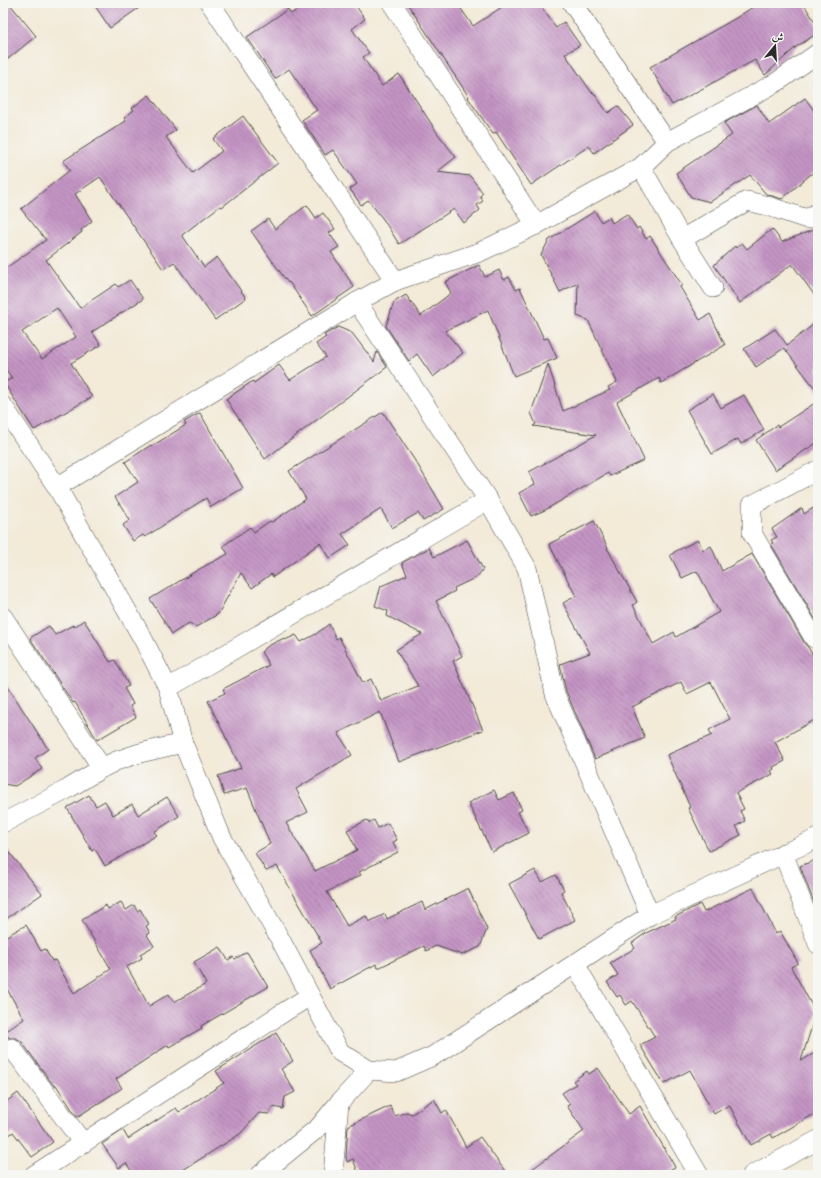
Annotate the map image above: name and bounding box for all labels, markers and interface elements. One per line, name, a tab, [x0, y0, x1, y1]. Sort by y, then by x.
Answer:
north arrow	[755, 26, 795, 66]
text: ش	[771, 29, 785, 45]

